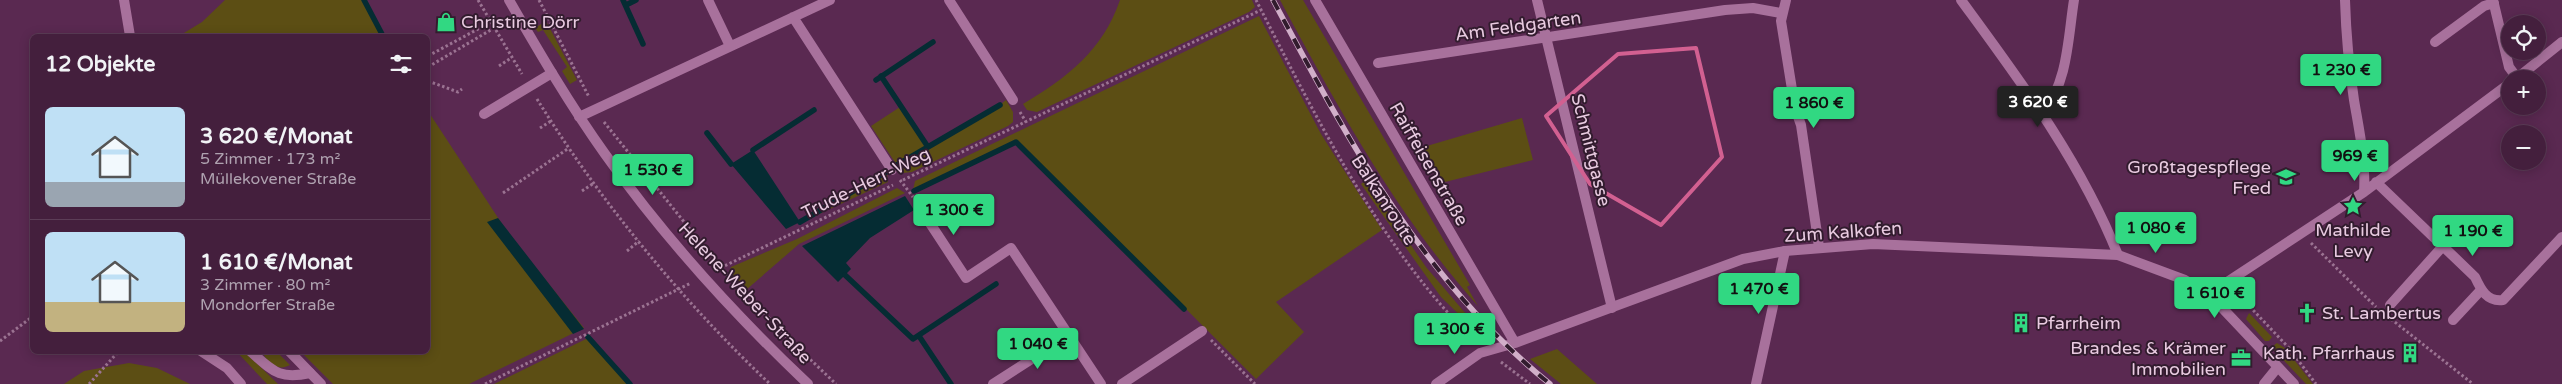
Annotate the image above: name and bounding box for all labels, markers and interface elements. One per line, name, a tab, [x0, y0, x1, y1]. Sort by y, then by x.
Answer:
street label: Am Feldgarten	[1454, 6, 1582, 46]
shop icon: Christine Dörr	[435, 11, 457, 33]
place label: Christine Dörr	[461, 11, 580, 33]
map controls	[2501, 15, 2546, 170]
button: locate	[2501, 15, 2546, 60]
icon: filters	[387, 50, 415, 78]
text: 12 Objekte	[45, 52, 155, 77]
pin: 1 230 €	[2295, 54, 2387, 96]
text: 1 230 €	[2311, 60, 2371, 80]
button: +	[2501, 70, 2546, 115]
pin: 1 860 €	[1768, 86, 1860, 129]
pin: 3 620 €	[1992, 86, 2084, 128]
street label: Schmittgasse	[1566, 91, 1616, 209]
text: 3 620 €	[2008, 92, 2068, 112]
text: 1 860 €	[1784, 93, 1844, 113]
street label: Raiffeisenstraße	[1385, 98, 1473, 230]
text: 3 620 €/Monat	[200, 124, 352, 149]
button: −	[2501, 125, 2546, 170]
icon: home	[85, 127, 145, 187]
pin: 969 €	[2320, 140, 2390, 182]
street label: Trude-Herr-Weg	[798, 142, 934, 224]
text: 969 €	[2332, 146, 2378, 166]
text: 5 Zimmer · 173 m²	[200, 149, 340, 169]
street label: Balkanroute	[1347, 151, 1421, 249]
pin: 1 530 €	[607, 154, 699, 196]
place label: Großtagespflege Fred	[2127, 156, 2271, 199]
text: 1 530 €	[623, 160, 683, 180]
school or university icon: Großtagespflege Fred	[2275, 166, 2297, 188]
text: Müllekovener Straße	[200, 169, 356, 189]
pin: 1 300 €	[908, 194, 1000, 236]
place icon: Mathilde Levy	[2342, 195, 2364, 217]
text: 1 300 €	[924, 200, 984, 220]
pin: 1 080 €	[2110, 212, 2202, 254]
pin: 1 190 €	[2427, 214, 2519, 257]
street label: Zum Kalkofen	[1783, 217, 1903, 247]
street label: Helene-Weber-Straße	[674, 218, 816, 368]
text: 1 080 €	[2126, 218, 2186, 238]
place label: Mathilde Levy	[2315, 219, 2391, 262]
text: 1 190 €	[2443, 221, 2503, 241]
text: 1 610 €/Monat	[200, 250, 352, 275]
icon: home	[85, 252, 145, 312]
pin: 1 470 €	[1713, 272, 1805, 315]
text: 3 Zimmer · 80 m²	[200, 275, 330, 295]
pin: 1 610 €	[2169, 276, 2261, 319]
text: 1 470 €	[1729, 279, 1789, 299]
text: 1 610 €	[2185, 283, 2245, 303]
text: Mondorfer Straße	[200, 295, 335, 315]
church icon: St. Lambertus	[2296, 302, 2318, 324]
place label: St. Lambertus	[2322, 302, 2441, 324]
pin: 1 300 €	[1409, 312, 1501, 355]
building icon: Pfarrheim	[2010, 312, 2032, 334]
place label: Pfarrheim	[2036, 312, 2121, 334]
text: 1 300 €	[1425, 319, 1485, 339]
pin: 1 040 €	[992, 328, 1084, 370]
text: 1 040 €	[1008, 334, 1068, 354]
place label: Brandes & Krämer Immobilien	[2070, 337, 2226, 380]
place label: Kath. Pfarrhaus	[2263, 342, 2395, 364]
building icon: Kath. Pfarrhaus	[2399, 342, 2421, 364]
office icon: Brandes & Krämer Immobilien	[2230, 347, 2252, 369]

